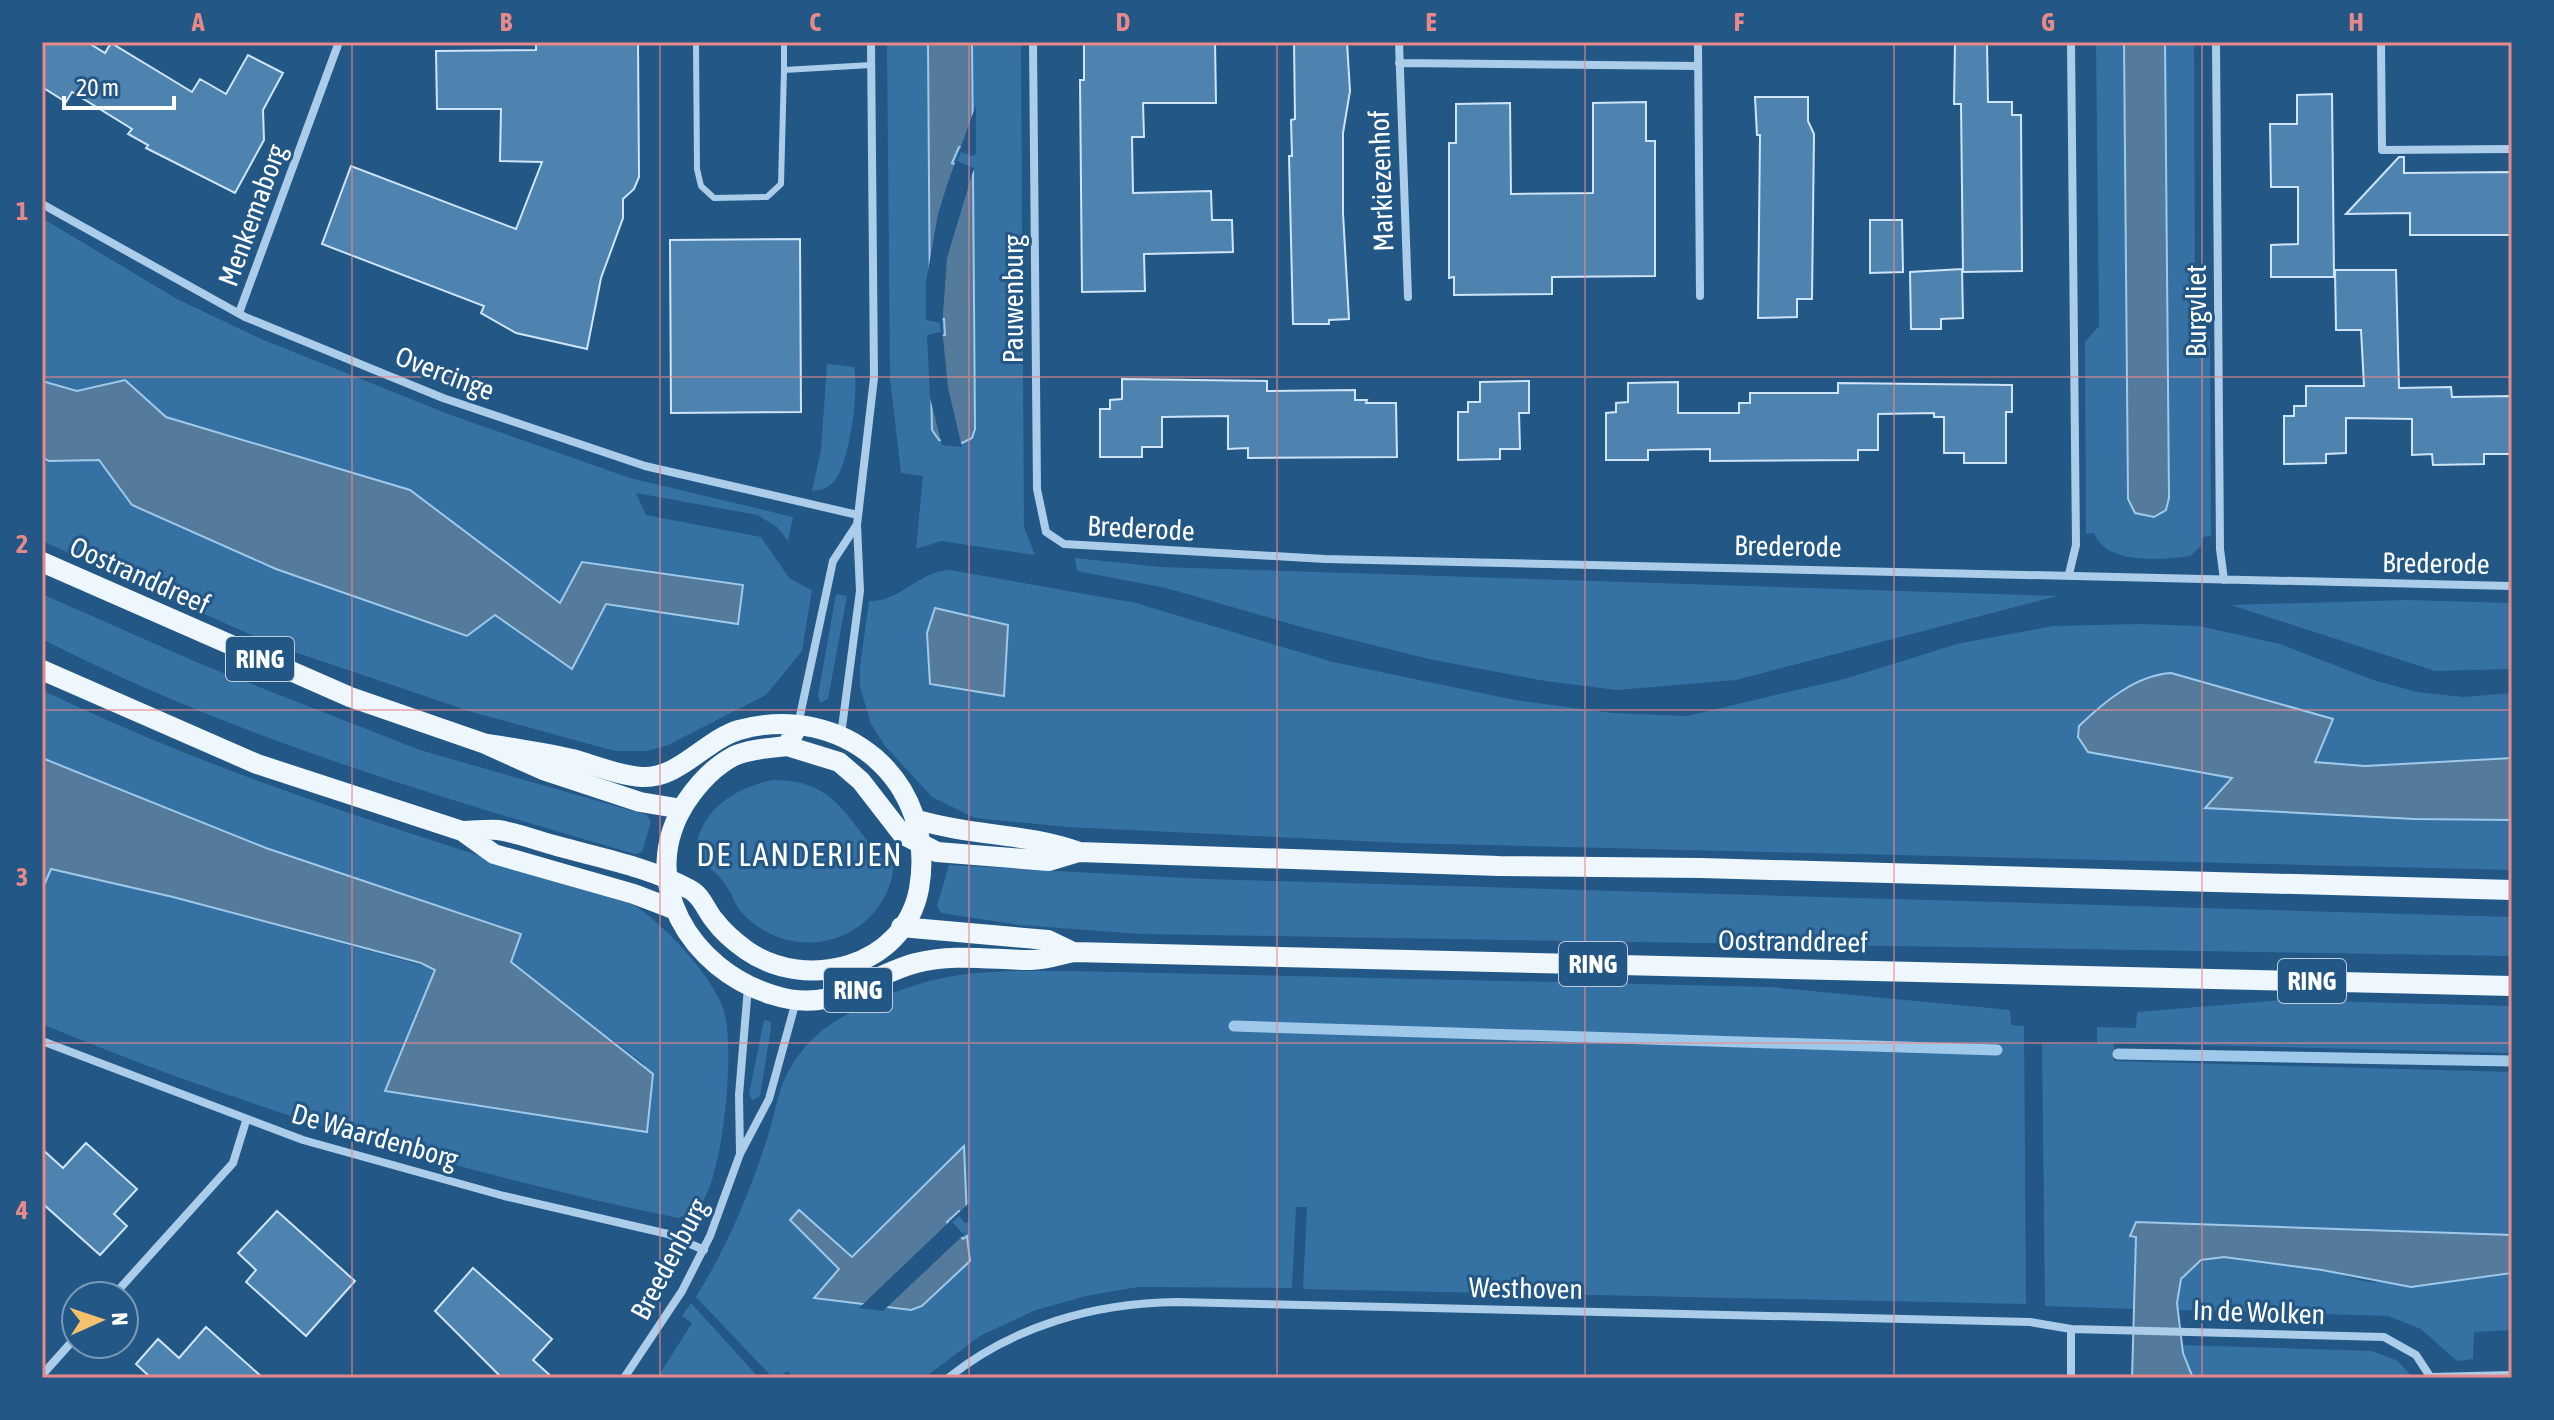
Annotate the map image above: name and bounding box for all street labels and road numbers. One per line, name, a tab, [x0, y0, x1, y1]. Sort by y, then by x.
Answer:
street label: Markiezenhof	[1363, 110, 1399, 252]
street label: Menkemaborg	[212, 140, 292, 290]
street label: Pauwenburg	[997, 235, 1029, 363]
street label: Burgvliet	[2180, 265, 2212, 357]
street label: Overcinge	[391, 340, 499, 406]
street label: Brederode	[1086, 509, 1196, 547]
street label: Brederode	[1734, 529, 1842, 563]
street label: Oostranddreef	[65, 530, 215, 620]
street label: Brederode	[2382, 546, 2490, 580]
road number: RING	[226, 637, 294, 681]
street label: Oostranddreef	[1718, 924, 1868, 958]
road number: RING	[1559, 942, 1627, 986]
road number: RING	[2278, 959, 2346, 1003]
road number: RING	[824, 968, 892, 1012]
street label: De Waardenborg	[288, 1097, 462, 1175]
street label: Breedenburg	[624, 1193, 714, 1325]
street label: Westhoven	[1469, 1271, 1583, 1305]
street label: In de Wolken	[2192, 1294, 2326, 1330]

